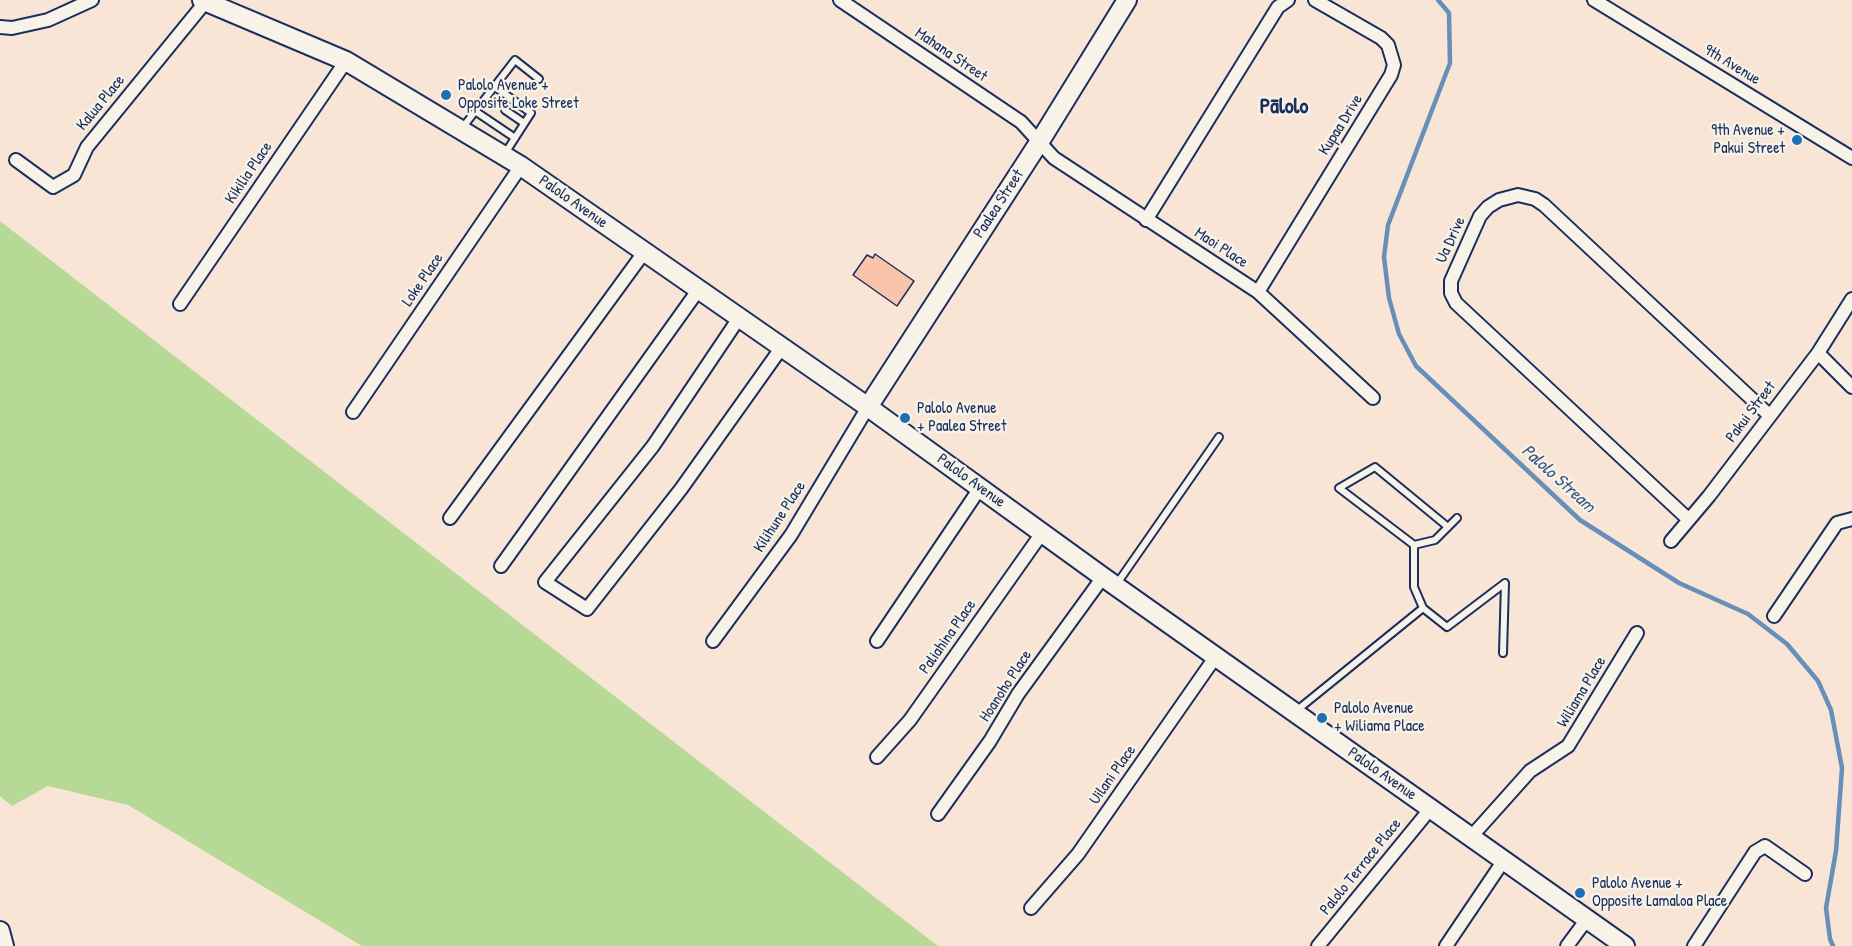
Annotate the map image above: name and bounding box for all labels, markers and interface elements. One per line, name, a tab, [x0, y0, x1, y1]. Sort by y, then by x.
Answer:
street label: Mahana Street	[911, 24, 991, 86]
street label: 9th Avenue	[1700, 41, 1764, 89]
street label: Kalua Place	[73, 71, 129, 135]
place label: Palolo Avenue + Opposite Loke Street	[458, 76, 579, 114]
marker: Palolo Avenue + Opposite Loke Street	[439, 88, 453, 102]
street label: Kupaa Drive	[1315, 91, 1367, 159]
district label: Pālolo	[1260, 94, 1308, 120]
place label: 9th Avenue + Pakui Street	[1711, 121, 1785, 159]
marker: 9th Avenue + Pakui Street	[1790, 133, 1804, 147]
street label: Kikilia Place	[221, 138, 277, 208]
street label: Paalea Street	[970, 166, 1028, 242]
street label: Palolo Avenue	[535, 171, 611, 233]
street label: Ua Drive	[1432, 214, 1470, 266]
street label: Maoi Place	[1190, 224, 1252, 272]
street label: Loke Place	[398, 250, 448, 310]
street label: Pakui Street	[1722, 378, 1780, 446]
place label: Palolo Avenue + Paalea Street	[917, 399, 1006, 437]
marker: Palolo Avenue + Paalea Street	[898, 411, 912, 425]
water label: Palolo Stream	[1517, 440, 1599, 518]
street label: Palolo Avenue	[933, 450, 1009, 512]
street label: Kilihune Place	[750, 478, 810, 556]
street label: Paliahina Place	[915, 596, 981, 678]
street label: Hoanoho Place	[976, 647, 1036, 725]
street label: Wiliama Place	[1553, 653, 1611, 731]
place label: Palolo Avenue + Wiliama Place	[1334, 699, 1425, 737]
marker: Palolo Avenue + Wiliama Place	[1315, 711, 1329, 725]
street label: Uilani Place	[1086, 742, 1140, 808]
street label: Palolo Avenue	[1344, 743, 1420, 805]
street label: Palolo Terrace Place	[1316, 815, 1406, 919]
place label: Palolo Avenue + Opposite Lamaloa Place	[1592, 874, 1727, 912]
marker: Palolo Avenue + Opposite Lamaloa Place	[1573, 886, 1587, 900]

